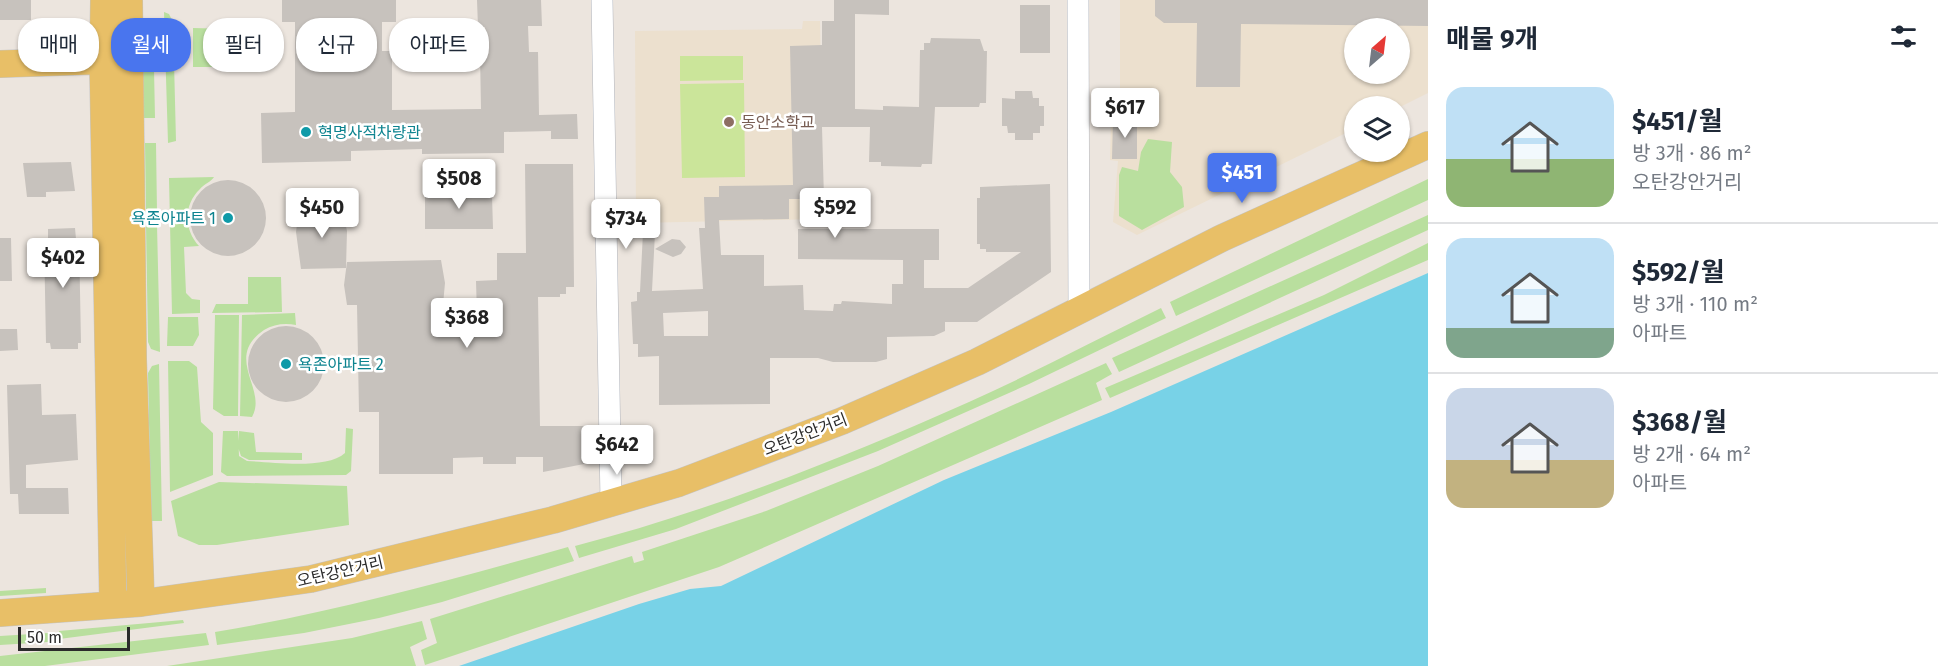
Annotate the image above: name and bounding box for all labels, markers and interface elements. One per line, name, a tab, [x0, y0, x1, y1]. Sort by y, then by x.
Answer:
chip: 매매	[18, 18, 99, 72]
chip: 월세	[111, 18, 191, 72]
chip: 필터	[203, 18, 284, 72]
chip: 신규	[296, 18, 377, 72]
chip: 아파트	[389, 18, 489, 72]
north arrow	[1344, 18, 1410, 84]
map controls	[1344, 18, 1410, 162]
icon: filters	[1887, 20, 1920, 53]
text: 매물 9개	[1446, 24, 1538, 55]
pin: $617	[1089, 88, 1161, 139]
text: $617	[1105, 95, 1145, 119]
button: layers	[1344, 96, 1410, 162]
text: $451/월	[1632, 106, 1723, 137]
icon: home	[1494, 111, 1566, 183]
place label: 동안소학교	[741, 113, 815, 132]
marker: 동안소학교	[722, 115, 736, 129]
place label: 혁명사적차량관	[318, 123, 421, 142]
marker: 혁명사적차량관	[299, 125, 313, 139]
text: 방 3개 · 86 m²	[1632, 141, 1752, 165]
pin: $451	[1206, 153, 1278, 204]
pin: $508	[423, 159, 495, 210]
text: $451	[1222, 160, 1262, 184]
text: $508	[436, 166, 482, 190]
text: 오탄강안거리	[1632, 170, 1742, 194]
pin: $450	[286, 188, 358, 239]
pin: $592	[799, 188, 871, 239]
text: $450	[300, 195, 344, 219]
text: $592	[814, 195, 856, 219]
pin: $734	[590, 199, 662, 250]
text: $734	[605, 206, 647, 230]
place label: 욕존아파트 1	[131, 209, 216, 228]
marker: 욕존아파트 1	[221, 211, 235, 225]
pin: $402	[27, 238, 99, 289]
text: $402	[41, 245, 85, 269]
text: $592/월	[1632, 257, 1725, 288]
icon: home	[1494, 262, 1566, 334]
text: 방 3개 · 110 m²	[1632, 292, 1758, 316]
pin: $368	[431, 298, 503, 349]
text: $368	[445, 305, 489, 329]
text: 아파트	[1632, 321, 1687, 345]
place label: 욕존아파트 2	[298, 355, 384, 374]
marker: 욕존아파트 2	[279, 357, 293, 371]
text: $368/월	[1632, 407, 1727, 438]
street label: 오탄강안거리	[761, 410, 850, 459]
icon: home	[1494, 412, 1566, 484]
pin: $642	[581, 425, 653, 476]
text: $642	[595, 432, 639, 456]
text: 방 2개 · 64 m²	[1632, 442, 1751, 466]
text: 아파트	[1632, 471, 1687, 495]
street label: 오탄강안거리	[295, 552, 385, 591]
scale bar	[18, 624, 130, 652]
text: 50 m	[27, 628, 62, 647]

